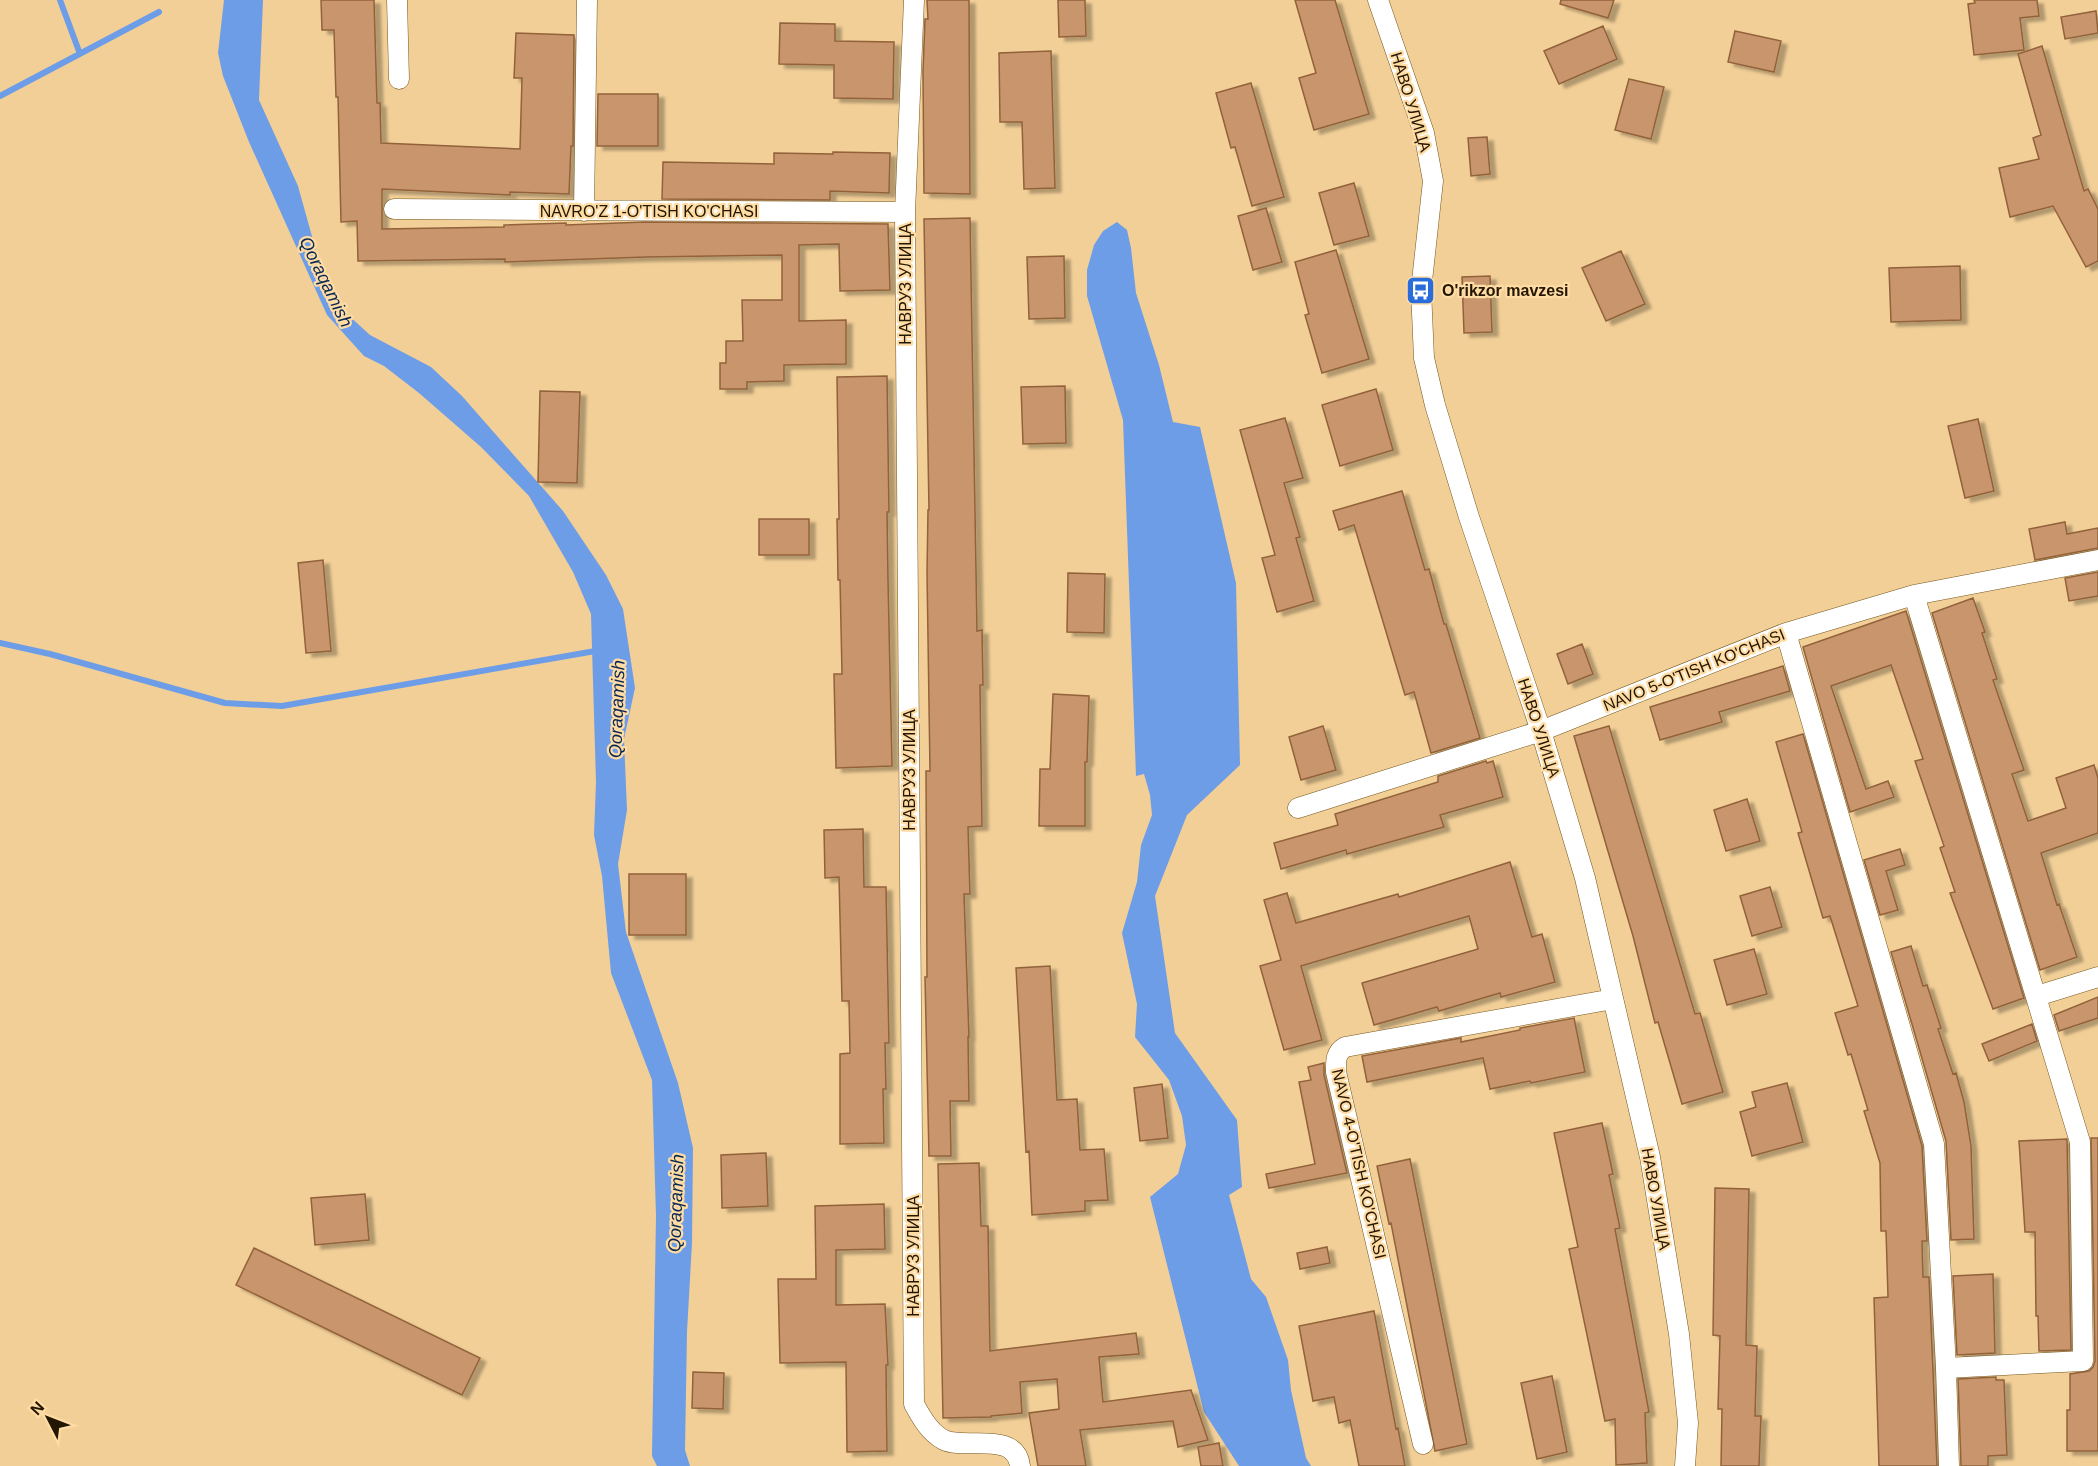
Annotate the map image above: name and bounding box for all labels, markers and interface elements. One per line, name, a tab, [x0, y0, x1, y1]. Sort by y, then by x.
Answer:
street label: НАВО УЛИЦА	[1388, 50, 1434, 154]
street label: NAVRO'Z 1-O'TISH KO'CHASI	[540, 203, 758, 220]
street label: НАВРУЗ УЛИЦА	[897, 223, 914, 345]
water label: Qoraqamish	[296, 234, 356, 330]
bus stop icon: O'rikzor mavzesi	[1405, 274, 1437, 306]
place label: O'rikzor mavzesi	[1442, 282, 1569, 299]
street label: NAVO 5-O'TISH KO'CHASI	[1601, 626, 1787, 714]
water label: Qoraqamish	[605, 660, 629, 758]
street label: НАВО УЛИЦА	[1515, 676, 1563, 780]
street label: НАВРУЗ УЛИЦА	[901, 709, 918, 831]
street label: NAVO 4-O'TISH KO'CHASI	[1329, 1067, 1389, 1261]
street label: НАВО УЛИЦА	[1639, 1147, 1673, 1252]
water label: Qoraqamish	[664, 1154, 688, 1252]
street label: НАВРУЗ УЛИЦА	[905, 1195, 922, 1317]
north arrow	[18, 1388, 78, 1448]
text: N	[27, 1398, 47, 1418]

